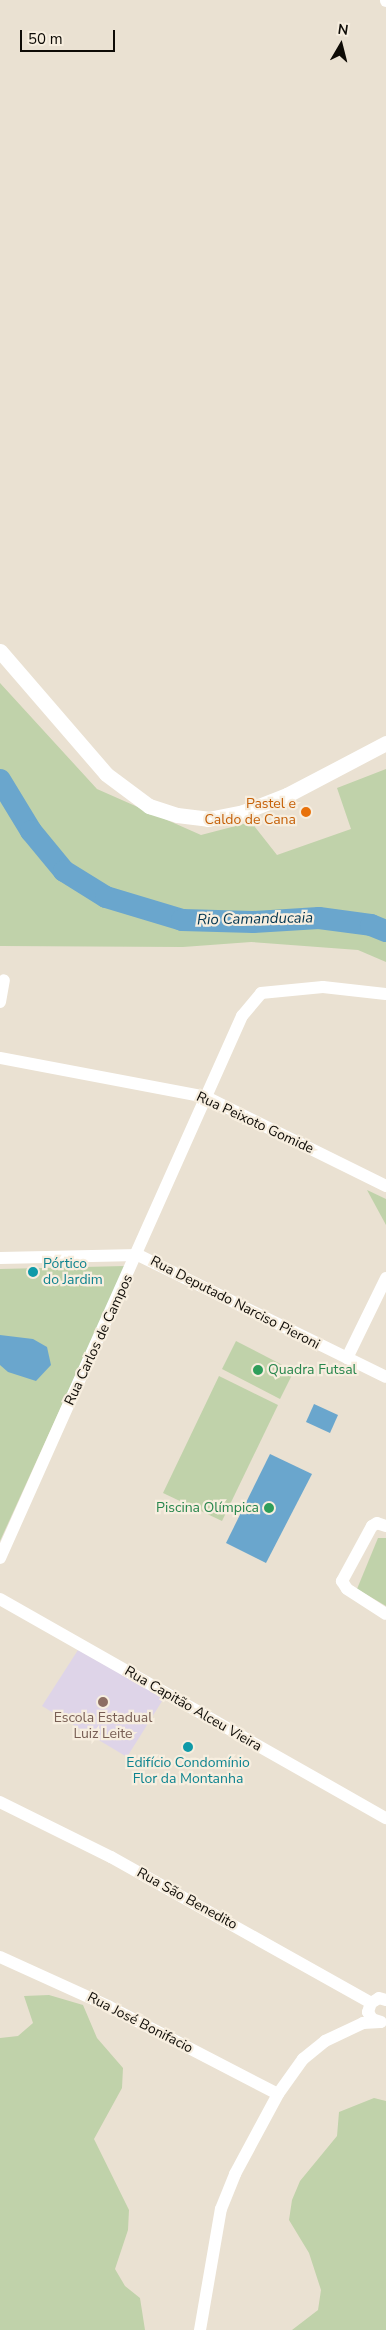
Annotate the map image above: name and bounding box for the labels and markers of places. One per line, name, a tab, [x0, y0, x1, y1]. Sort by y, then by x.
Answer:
place label: Pastel e Caldo de Cana	[205, 796, 296, 829]
marker: Pastel e Caldo de Cana	[300, 806, 312, 818]
place label: Pórtico do Jardim	[43, 1256, 103, 1288]
marker: Pórtico do Jardim	[27, 1266, 39, 1278]
place label: Quadra Futsal	[268, 1362, 357, 1378]
marker: Quadra Futsal	[252, 1364, 264, 1376]
place label: Piscina Olímpica	[156, 1500, 259, 1516]
marker: Piscina Olímpica	[263, 1502, 275, 1514]
marker: Escola Estadual Luiz Leite	[97, 1696, 109, 1708]
place label: Escola Estadual Luiz Leite	[54, 1710, 152, 1742]
marker: Edifício Condomínio Flor da Montanha	[182, 1741, 194, 1753]
place label: Edifício Condomínio Flor da Montanha	[126, 1755, 250, 1788]

